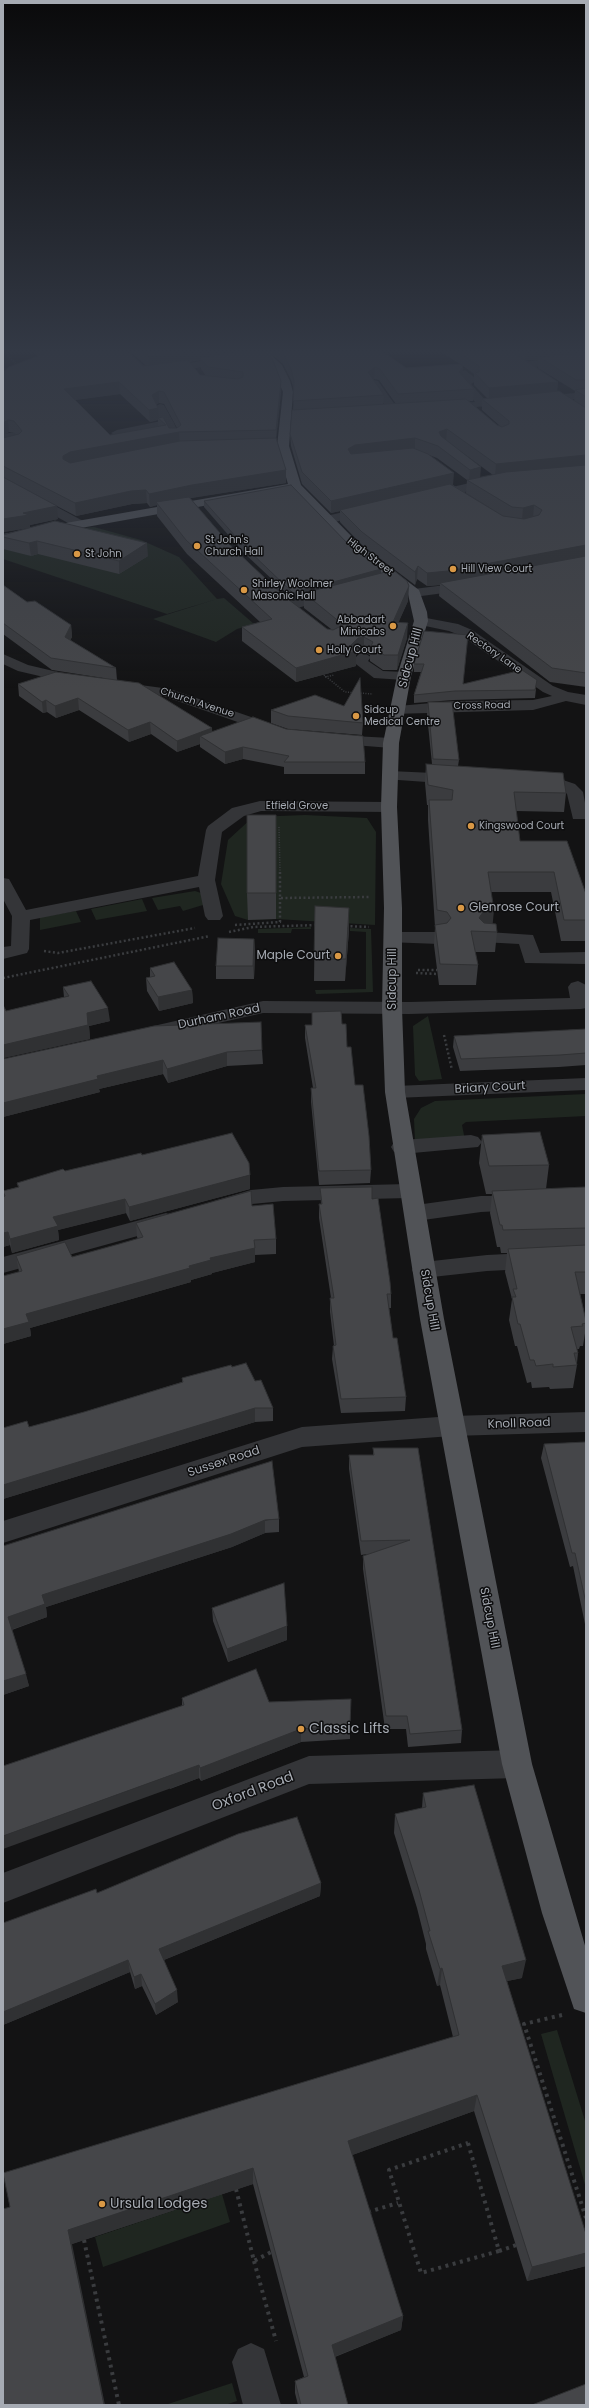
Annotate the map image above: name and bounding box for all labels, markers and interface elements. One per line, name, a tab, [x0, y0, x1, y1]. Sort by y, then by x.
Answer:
place label: St John's Church Hall	[205, 534, 263, 558]
street label: High Street	[345, 536, 395, 578]
marker: St John's Church Hall	[192, 541, 202, 551]
place label: St John	[85, 548, 122, 560]
marker: St John	[72, 549, 82, 559]
place label: Hill View Court	[461, 563, 532, 575]
marker: Hill View Court	[448, 564, 458, 574]
place label: Shirley Woolmer Masonic Hall	[252, 578, 333, 602]
marker: Shirley Woolmer Masonic Hall	[239, 585, 249, 595]
place label: Abbadart Minicabs	[337, 614, 385, 638]
marker: Abbadart Minicabs	[388, 621, 398, 631]
street label: Sidcup Hill	[396, 626, 426, 690]
street label: Rectory Lane	[464, 630, 524, 676]
place label: Holly Court	[327, 644, 381, 656]
marker: Holly Court	[314, 645, 324, 655]
street label: Church Avenue	[159, 685, 235, 721]
street label: Cross Road	[453, 700, 511, 712]
place label: Sidcup Medical Centre	[364, 704, 440, 728]
marker: Sidcup Medical Centre	[351, 711, 361, 721]
street label: Etfield Grove	[266, 800, 328, 812]
place label: Kingswood Court	[479, 820, 564, 832]
marker: Kingswood Court	[466, 821, 476, 831]
place label: Glenrose Court	[469, 901, 559, 915]
marker: Glenrose Court	[456, 903, 466, 913]
street label: Sidcup Hill	[386, 948, 400, 1010]
place label: Maple Court	[256, 949, 330, 963]
marker: Maple Court	[333, 951, 343, 961]
street label: Durham Road	[177, 1001, 261, 1033]
street label: Briary Court	[454, 1079, 526, 1097]
street label: Sidcup Hill	[417, 1268, 441, 1332]
street label: Knoll Road	[487, 1416, 551, 1432]
street label: Sussex Road	[186, 1444, 262, 1480]
street label: Sidcup Hill	[476, 1586, 502, 1650]
place label: Classic Lifts	[309, 1721, 390, 1737]
marker: Classic Lifts	[296, 1724, 306, 1734]
street label: Oxford Road	[210, 1769, 296, 1815]
place label: Ursula Lodges	[110, 2196, 208, 2212]
marker: Ursula Lodges	[97, 2199, 107, 2209]

